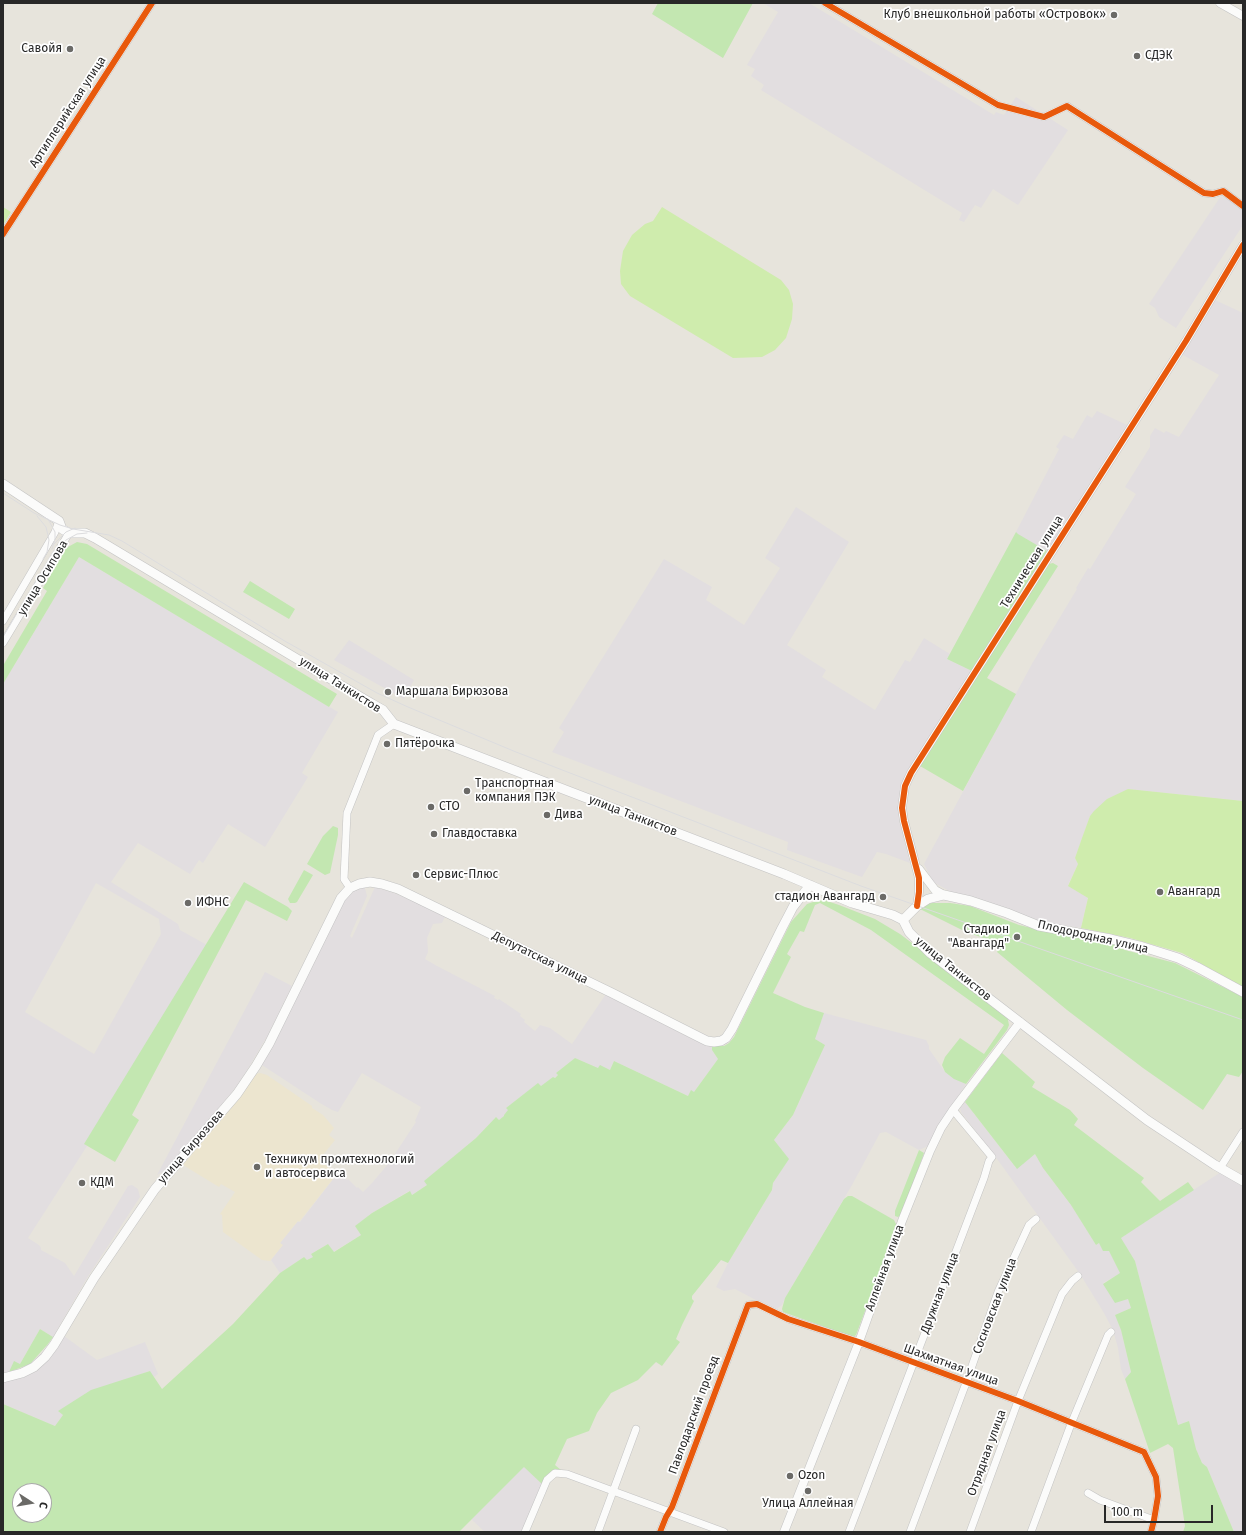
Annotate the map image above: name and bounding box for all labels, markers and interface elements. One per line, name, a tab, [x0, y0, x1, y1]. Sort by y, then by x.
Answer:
place label: Клуб внешкольной работы «Островок»	[884, 8, 1106, 22]
marker: Клуб внешкольной работы «Островок»	[1109, 10, 1119, 20]
place label: Савойя	[21, 42, 62, 56]
marker: Савойя	[65, 44, 75, 54]
place label: СДЭК	[1145, 49, 1173, 63]
marker: СДЭК	[1132, 51, 1142, 61]
street label: Артиллерийская улица	[27, 54, 109, 170]
street label: Техническая улица	[998, 513, 1066, 611]
street label: улица Осипова	[15, 538, 71, 618]
street label: улица Танкистов	[296, 654, 384, 716]
place label: Маршала Бирюзова	[396, 685, 508, 699]
marker: Маршала Бирюзова	[383, 687, 393, 697]
place label: Пятёрочка	[395, 737, 455, 751]
marker: Пятёрочка	[382, 739, 392, 749]
place label: Транспортная компания ПЭК	[475, 777, 556, 805]
marker: Транспортная компания ПЭК	[462, 786, 472, 796]
street label: улица Танкистов	[587, 792, 679, 840]
place label: СТО	[439, 800, 460, 814]
marker: СТО	[426, 802, 436, 812]
place label: Дива	[555, 808, 583, 822]
marker: Дива	[542, 810, 552, 820]
place label: Главдоставка	[442, 827, 517, 841]
marker: Главдоставка	[429, 829, 439, 839]
place label: Сервис-Плюс	[424, 868, 498, 882]
marker: Сервис-Плюс	[411, 870, 421, 880]
place label: Авангард	[1168, 885, 1220, 899]
marker: Авангард	[1155, 887, 1165, 897]
place label: стадион Авангард	[775, 890, 875, 904]
marker: стадион Авангард	[878, 892, 888, 902]
place label: ИФНС	[196, 896, 229, 910]
marker: ИФНС	[183, 898, 193, 908]
street label: Плодородная улица	[1036, 917, 1150, 957]
place label: Стадион "Авангард"	[948, 923, 1009, 951]
street label: Депутатская улица	[490, 929, 590, 987]
marker: Стадион "Авангард"	[1012, 932, 1022, 942]
street label: улица Танкистов	[912, 934, 994, 1004]
street label: улица Бирюзова	[155, 1107, 227, 1187]
place label: Техникум промтехнологий и автосервиса	[265, 1153, 414, 1181]
marker: Техникум промтехнологий и автосервиса	[252, 1162, 262, 1172]
place label: КДМ	[90, 1176, 114, 1190]
marker: КДМ	[77, 1178, 87, 1188]
street label: Аллейная улица	[863, 1223, 907, 1313]
street label: Дружная улица	[918, 1250, 962, 1336]
street label: Сосновская улица	[970, 1256, 1020, 1356]
street label: Шахматная улица	[902, 1341, 1000, 1389]
street label: Павлодарский проезд	[666, 1354, 722, 1476]
street label: Отрядная улица	[965, 1408, 1009, 1498]
place label: Ozon	[798, 1469, 825, 1483]
marker: Ozon	[785, 1471, 795, 1481]
north arrow	[12, 1483, 52, 1523]
marker: Улица Аллейная	[803, 1486, 813, 1496]
place label: Улица Аллейная	[762, 1497, 854, 1511]
scale bar	[1106, 1497, 1215, 1523]
text: С	[36, 1501, 50, 1510]
text: 100 m	[1111, 1505, 1143, 1519]

